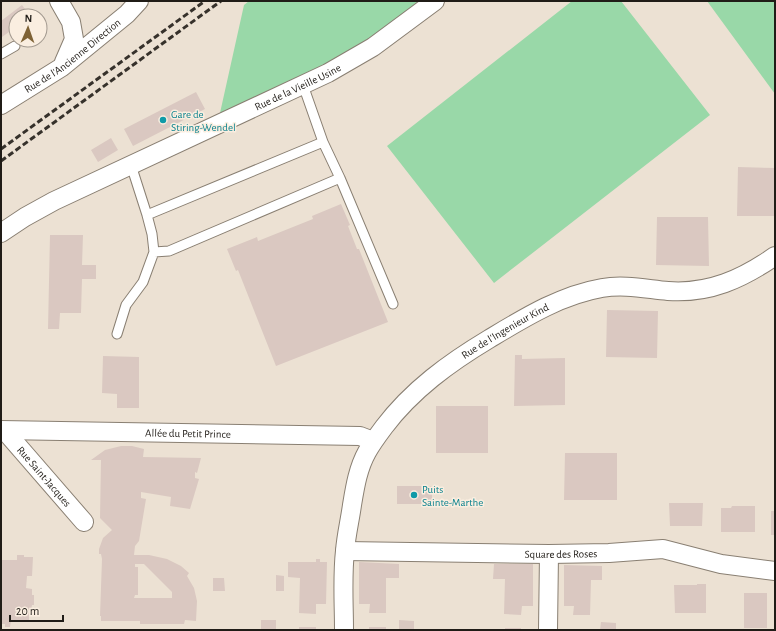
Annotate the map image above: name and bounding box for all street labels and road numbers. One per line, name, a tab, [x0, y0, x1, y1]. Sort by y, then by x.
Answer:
street label: Rue de l'Ancienne Direction	[23, 17, 123, 95]
street label: Rue de la Vieille Usine	[253, 62, 343, 112]
street label: Rue de l'Ingenieur Kind	[460, 301, 551, 361]
street label: Allée du Petit Prince	[145, 427, 231, 440]
street label: Rue Saint-Jacques	[15, 444, 73, 509]
street label: Square des Roses	[525, 548, 597, 560]

